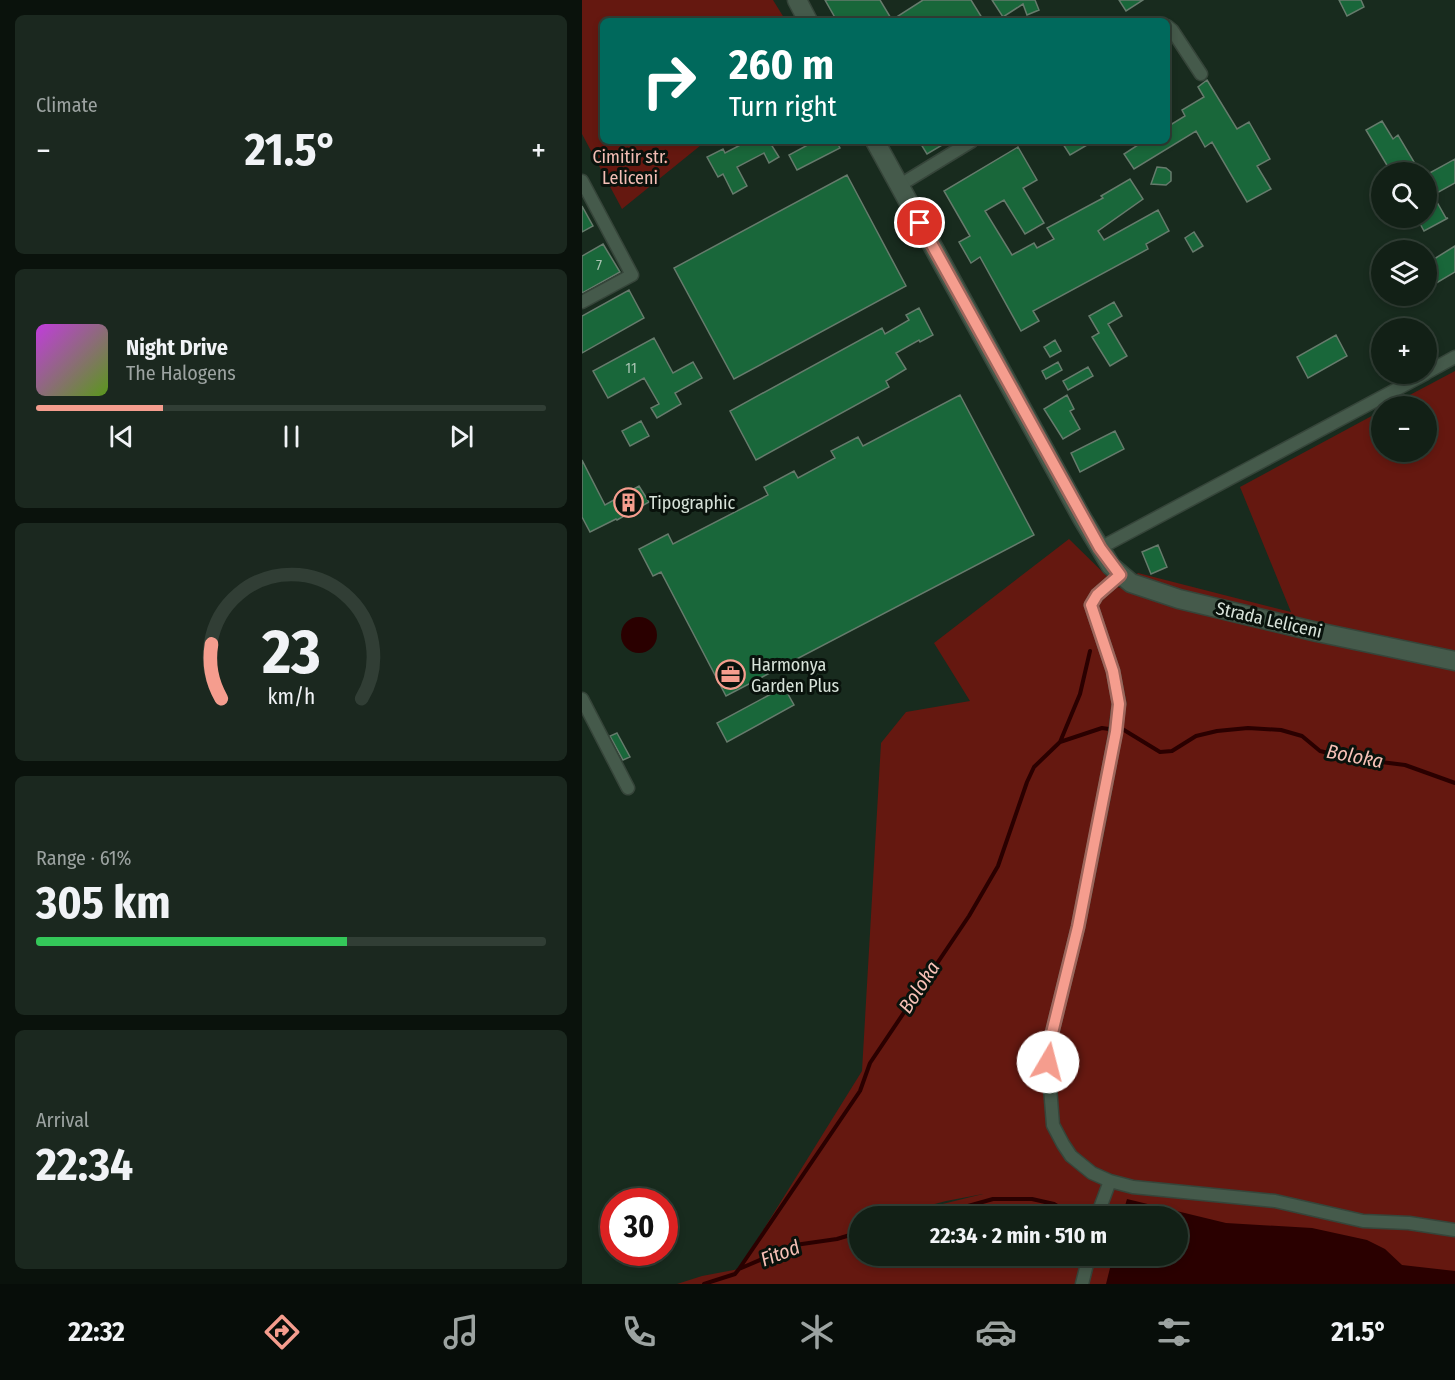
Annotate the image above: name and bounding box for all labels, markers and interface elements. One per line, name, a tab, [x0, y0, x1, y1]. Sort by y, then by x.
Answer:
text: 260 m	[729, 40, 834, 90]
icon: right	[630, 42, 708, 120]
text: Turn right	[729, 91, 837, 123]
text: Climate	[36, 93, 98, 117]
text: 21.5°	[245, 123, 337, 177]
text: −	[36, 131, 51, 171]
text: +	[531, 131, 546, 171]
park label: Cimitir str. Leliceni	[592, 146, 668, 189]
map controls	[1371, 162, 1437, 462]
button: search	[1371, 162, 1437, 228]
pin	[894, 197, 945, 248]
icon: arrive	[903, 206, 936, 239]
button: layers	[1371, 240, 1437, 306]
house number: 7	[596, 256, 602, 274]
button: +	[1371, 318, 1437, 384]
text: Night Drive	[126, 334, 228, 361]
house number: 11	[625, 359, 637, 377]
text: The Halogens	[126, 361, 236, 385]
button: −	[1371, 396, 1437, 462]
icon: previous	[105, 420, 138, 453]
icon: pause	[275, 420, 308, 453]
icon: next	[445, 420, 478, 453]
building icon: Tipographic	[612, 487, 644, 519]
place label: Tipographic	[649, 492, 736, 514]
street label: Strada Leliceni	[1214, 597, 1324, 643]
text: 23	[261, 615, 320, 690]
place label: Harmonya Garden Plus	[751, 654, 840, 697]
office icon: Harmonya Garden Plus	[714, 659, 746, 691]
text: km/h	[267, 684, 315, 710]
water label: Boloka	[1325, 739, 1385, 773]
text: Range · 61%	[36, 846, 131, 870]
text: 305 km	[36, 876, 171, 930]
water label: Boloka	[893, 956, 945, 1018]
position arrow	[1016, 1030, 1080, 1094]
text: Arrival	[36, 1108, 89, 1132]
text: 22:34	[36, 1138, 133, 1192]
speed limit sign: 30	[600, 1188, 678, 1266]
text: 22:34 · 2 min · 510 m	[930, 1222, 1107, 1249]
water label: Fitod	[757, 1234, 803, 1271]
icon: directions	[261, 1311, 303, 1353]
icon: music	[440, 1311, 482, 1353]
icon: phone	[618, 1311, 660, 1353]
icon: climate	[796, 1311, 838, 1353]
icon: car	[975, 1311, 1017, 1353]
icon: filters	[1153, 1311, 1195, 1353]
text: 22:32	[68, 1316, 125, 1348]
text: 21.5°	[1331, 1316, 1387, 1348]

